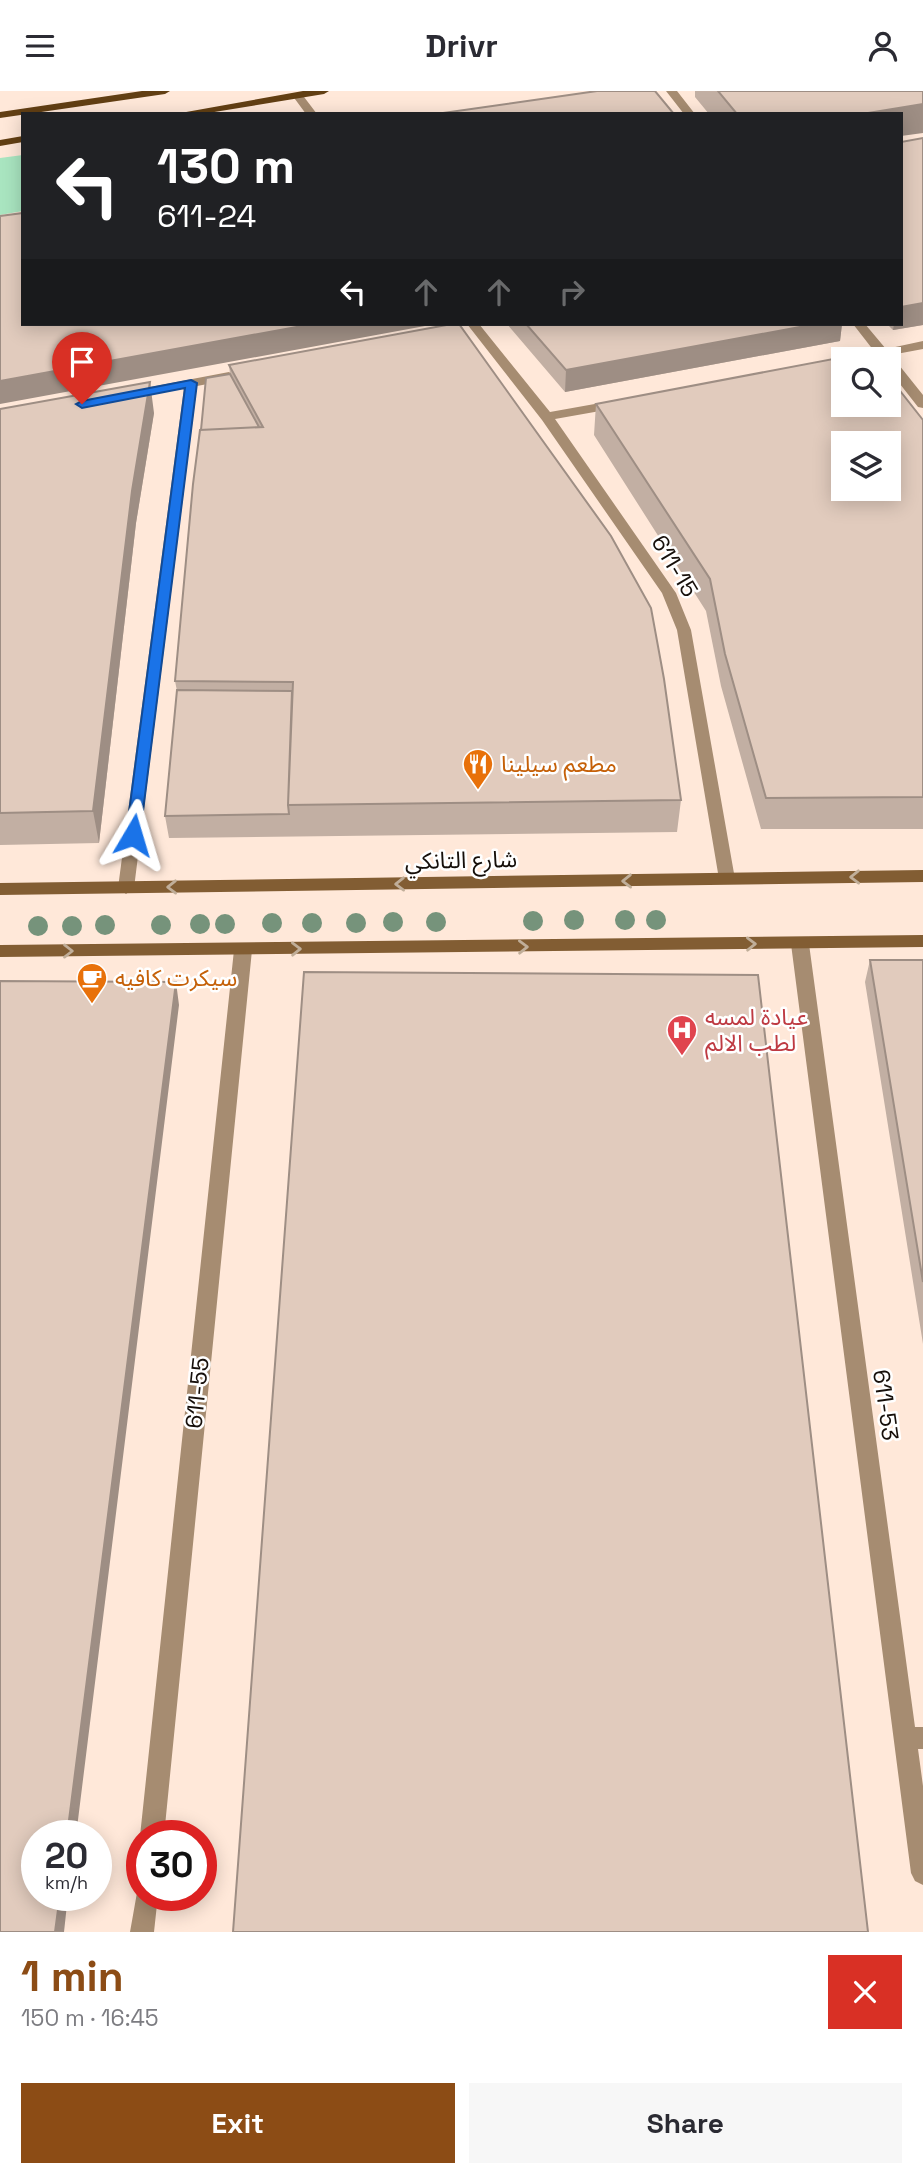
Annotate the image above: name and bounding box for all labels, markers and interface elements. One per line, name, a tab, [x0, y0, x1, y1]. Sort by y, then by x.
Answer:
text: Drivr	[425, 26, 498, 66]
icon: menu	[21, 27, 59, 65]
icon: person	[864, 27, 902, 65]
text: 130 m	[157, 135, 295, 197]
icon: left	[42, 140, 133, 231]
text: 611-24	[157, 196, 256, 236]
icon: left	[334, 273, 372, 311]
icon: ahead	[407, 273, 445, 311]
icon: ahead	[480, 273, 518, 311]
icon: right	[553, 273, 591, 311]
pin	[52, 332, 112, 404]
icon: arrive	[63, 343, 101, 381]
map controls	[831, 347, 901, 501]
button: search	[831, 347, 901, 417]
button: layers	[831, 431, 901, 501]
street label: 611-15	[645, 530, 705, 602]
restaurant icon: مطعم سيلينا	[461, 747, 495, 791]
place label: مطعم سيلينا	[501, 749, 617, 781]
position arrow	[96, 798, 170, 872]
street label: شارع التانكي	[405, 844, 517, 878]
one-way arrow	[849, 869, 860, 885]
one-way arrow	[622, 873, 633, 888]
one-way arrow	[394, 876, 405, 892]
one-way arrow	[167, 880, 178, 895]
one-way arrow	[745, 937, 756, 952]
one-way arrow	[518, 939, 529, 955]
one-way arrow	[290, 942, 301, 957]
one-way arrow	[63, 943, 74, 959]
cafe icon: سيكرت كافيه	[75, 961, 109, 1005]
place label: سيكرت كافيه	[115, 963, 237, 993]
place label: عيادة لمسه لطب الالم	[705, 1002, 808, 1060]
hospital icon: عيادة لمسه لطب الالم	[665, 1013, 699, 1057]
street label: 611-55	[178, 1356, 216, 1430]
street label: 611-53	[866, 1368, 906, 1442]
speed limit sign: 30	[126, 1820, 217, 1911]
text: 20	[45, 1834, 88, 1878]
text: km/h	[45, 1871, 88, 1894]
text: 1 min	[21, 1950, 124, 2003]
button: close	[828, 1955, 902, 2029]
text: 150 m · 16:45	[21, 2003, 159, 2033]
button: Exit	[21, 2083, 455, 2163]
button: Share	[469, 2083, 902, 2163]

